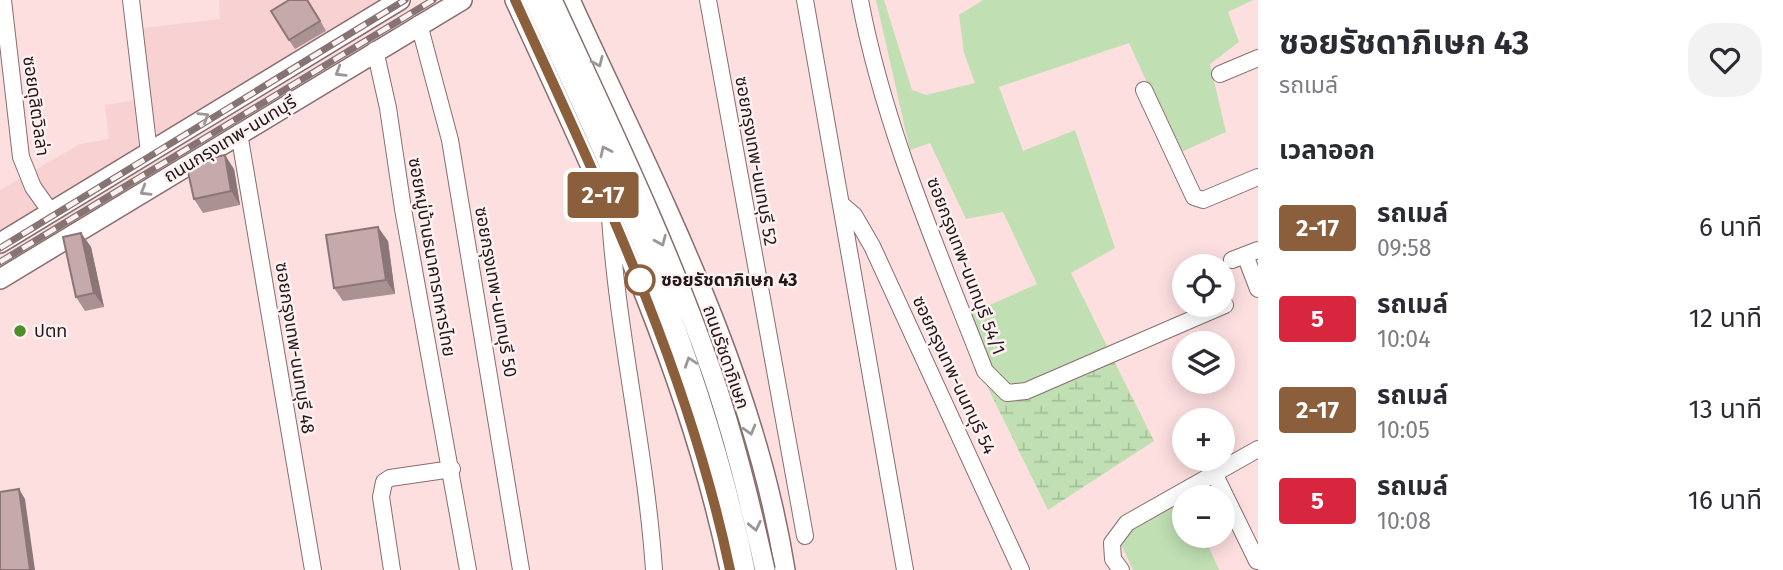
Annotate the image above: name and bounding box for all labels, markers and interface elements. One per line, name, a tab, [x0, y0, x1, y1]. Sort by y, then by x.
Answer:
text: ซอยรัชดาภิเษก 43	[1279, 23, 1529, 63]
button: heart	[1688, 23, 1762, 97]
street label: ซอยดุสิตวิลล่า	[18, 55, 54, 157]
one-way arrow	[590, 55, 604, 67]
one-way arrow	[334, 64, 347, 77]
text: รถเมล์	[1279, 71, 1338, 99]
street label: ซอยกรุงเทพ-นนทบุรี 52	[730, 75, 782, 247]
street label: ถนนกรุงเทพ-นนทบุรี	[160, 91, 301, 187]
one-way arrow	[197, 113, 210, 126]
text: เวลาออก	[1279, 135, 1375, 166]
one-way arrow	[599, 146, 613, 158]
street label: ซอยหมู่บ้านธนาคารทหารไทย	[403, 156, 460, 358]
line badge: 2-17	[554, 172, 652, 218]
street label: ซอยกรุงเทพ-นนทบุรี 54/1	[922, 174, 1010, 358]
text: 2-17	[582, 181, 624, 209]
one-way arrow	[140, 182, 153, 195]
text: รถเมล์	[1377, 198, 1448, 229]
street label: ซอยกรุงเทพ-นนทบุรี 50	[470, 205, 522, 379]
text: 6 นาที	[1699, 212, 1762, 243]
text: 2-17	[1296, 214, 1339, 242]
one-way arrow	[653, 233, 667, 246]
text: 09:58	[1377, 234, 1432, 262]
map controls	[1172, 254, 1235, 548]
button: locate	[1172, 254, 1235, 317]
street label: ซอยกรุงเทพ-นนทบุรี 48	[271, 261, 319, 435]
marker: ซอยรัชดาภิเษก 43	[625, 265, 655, 295]
place label: ซอยรัชดาภิเษก 43	[661, 269, 797, 291]
text: รถเมล์	[1377, 289, 1448, 320]
street label: ซอยกรุงเทพ-นนทบุรี 54	[908, 292, 1001, 458]
street label: ถนนรัชดาภิเษก	[698, 302, 754, 412]
text: 12 นาที	[1689, 303, 1762, 334]
text: 5	[1311, 305, 1324, 333]
place label: ปตท	[34, 320, 67, 342]
marker: ปตท	[12, 323, 28, 339]
text: 10:04	[1377, 325, 1430, 353]
button: layers	[1172, 331, 1235, 394]
one-way arrow	[684, 357, 698, 369]
text: รถเมล์	[1377, 380, 1448, 411]
text: 13 นาที	[1689, 394, 1762, 425]
text: 2-17	[1296, 396, 1339, 424]
button: +	[1172, 408, 1235, 471]
text: 10:05	[1377, 416, 1430, 444]
one-way arrow	[742, 424, 757, 436]
text: รถเมล์	[1377, 471, 1448, 502]
button: −	[1172, 485, 1235, 548]
text: 16 นาที	[1688, 485, 1762, 516]
text: 5	[1311, 487, 1324, 515]
text: 10:08	[1377, 507, 1431, 535]
one-way arrow	[747, 520, 761, 532]

